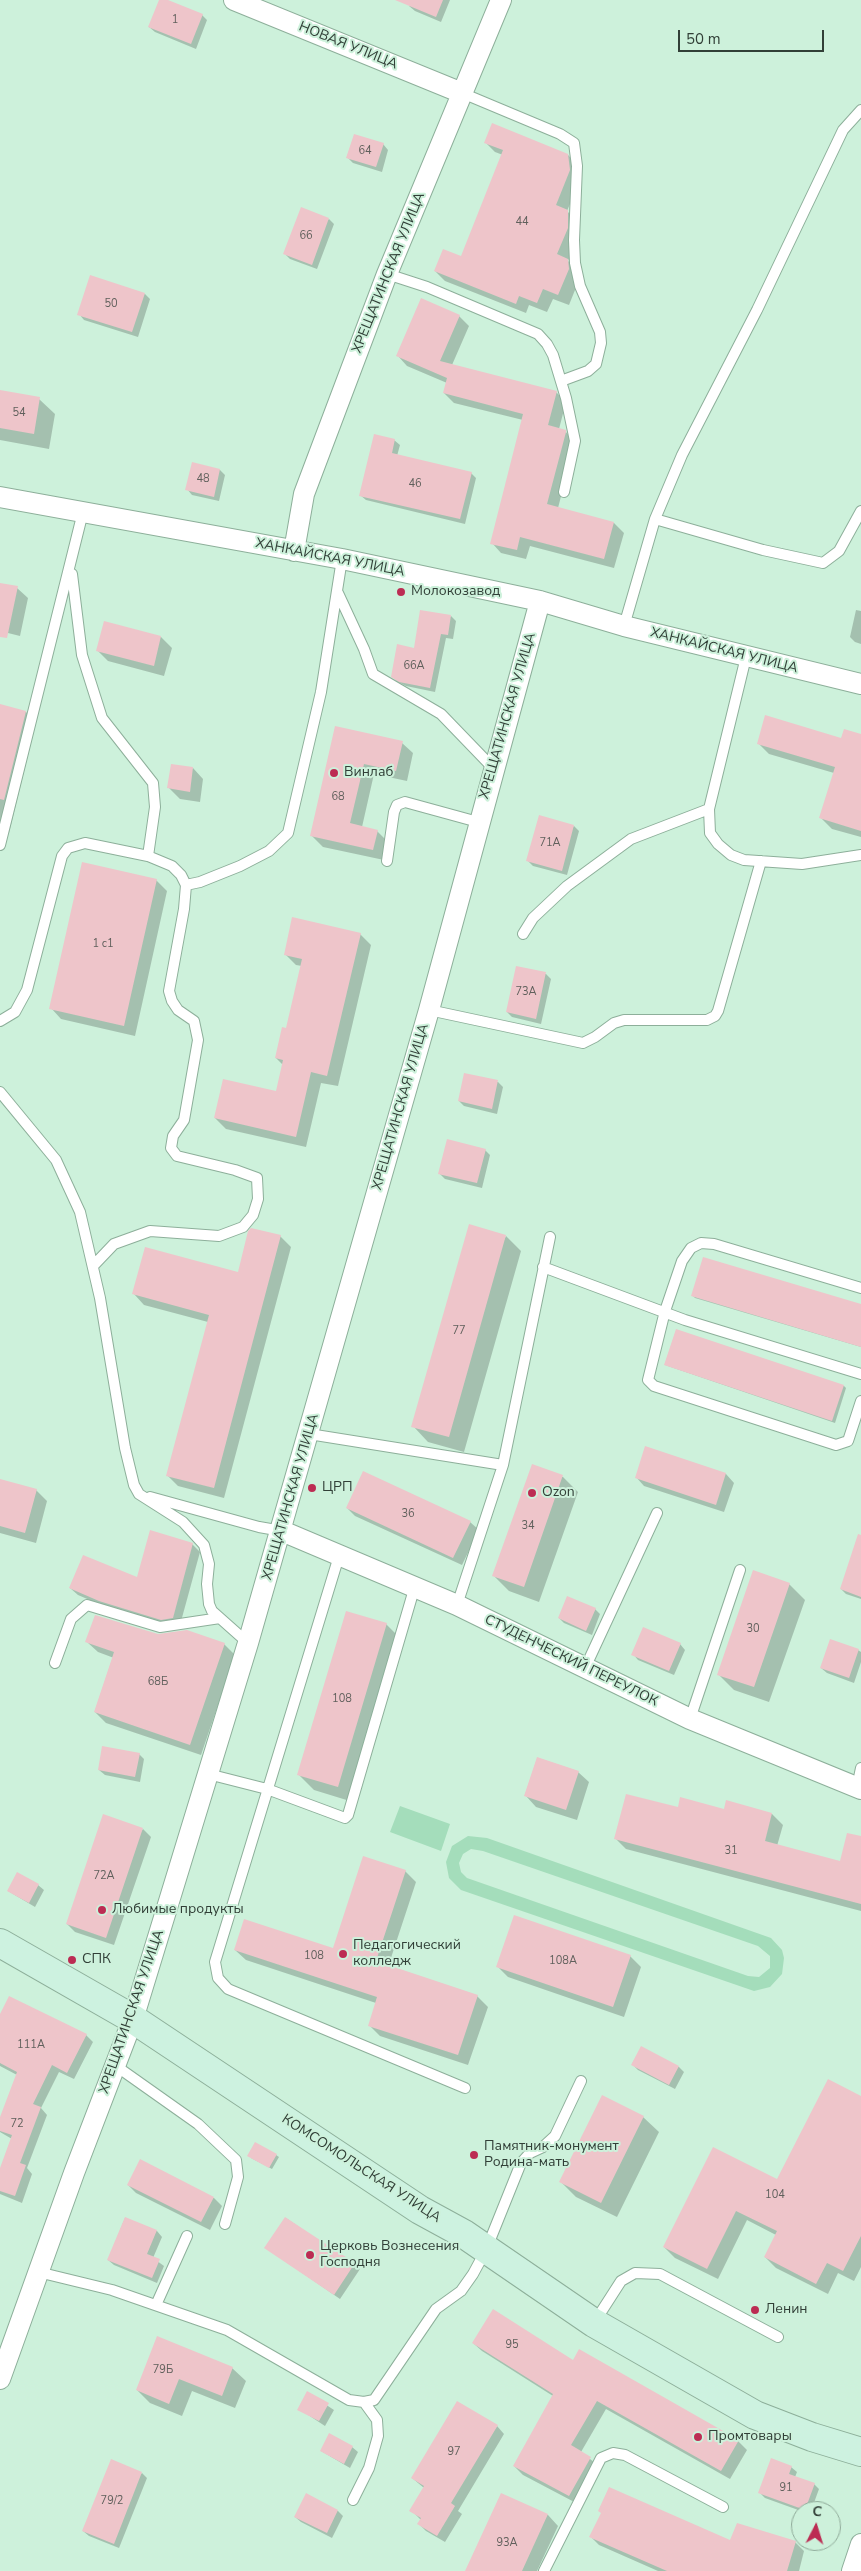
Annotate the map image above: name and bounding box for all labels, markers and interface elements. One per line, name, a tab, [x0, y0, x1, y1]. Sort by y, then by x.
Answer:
house number: 1	[172, 13, 178, 27]
street label: НОВАЯ УЛИЦА	[296, 19, 400, 73]
scale bar	[681, 20, 827, 52]
text: 50 m	[686, 29, 721, 49]
house number: 64	[358, 144, 372, 158]
street label: ХРЕЩАТИНСКАЯ УЛИЦА	[349, 190, 429, 356]
house number: 44	[515, 215, 529, 229]
house number: 66	[299, 229, 313, 243]
house number: 50	[104, 297, 118, 311]
house number: 54	[12, 406, 26, 420]
house number: 48	[196, 472, 210, 486]
house number: 46	[408, 477, 422, 491]
street label: ХАНКАЙСКАЯ УЛИЦА	[254, 535, 406, 581]
place label: Молокозавод	[411, 584, 500, 600]
marker: Молокозавод	[395, 586, 407, 598]
street label: ХАНКАЙСКАЯ УЛИЦА	[649, 625, 799, 677]
street label: ХРЕЩАТИНСКАЯ УЛИЦА	[476, 631, 540, 801]
house number: 66А	[403, 659, 425, 673]
place label: Винлаб	[344, 765, 393, 781]
marker: Винлаб	[328, 767, 340, 779]
house number: 68	[331, 790, 345, 804]
house number: 71А	[539, 836, 561, 850]
house number: 1 с1	[92, 937, 114, 951]
house number: 73А	[515, 985, 537, 999]
street label: ХРЕЩАТИНСКАЯ УЛИЦА	[369, 1022, 433, 1192]
house number: 77	[452, 1324, 466, 1338]
street label: ХРЕЩАТИНСКАЯ УЛИЦА	[259, 1412, 323, 1582]
place label: ЦРП	[322, 1480, 353, 1496]
marker: ЦРП	[306, 1482, 318, 1494]
place label: Ozon	[542, 1485, 575, 1501]
marker: Ozon	[526, 1487, 538, 1499]
house number: 36	[401, 1507, 415, 1521]
house number: 34	[521, 1519, 535, 1533]
street label: СТУДЕНЧЕСКИЙ ПЕРЕУЛОК	[482, 1612, 660, 1710]
house number: 30	[746, 1622, 760, 1636]
house number: 68Б	[148, 1675, 168, 1689]
house number: 108	[332, 1692, 352, 1706]
house number: 31	[724, 1844, 738, 1858]
house number: 72А	[93, 1869, 115, 1883]
place label: Любимые продукты	[112, 1902, 244, 1918]
marker: Любимые продукты	[96, 1904, 108, 1916]
street label: ХРЕЩАТИНСКАЯ УЛИЦА	[96, 1928, 168, 2096]
place label: Педагогический колледж	[353, 1938, 461, 1970]
marker: Педагогический колледж	[337, 1948, 349, 1960]
house number: 108	[304, 1949, 324, 1963]
place label: СПК	[82, 1952, 111, 1968]
marker: СПК	[66, 1954, 78, 1966]
house number: 108А	[549, 1954, 577, 1968]
house number: 111А	[17, 2038, 45, 2052]
street label: КОМСОМОЛЬСКАЯ УЛИЦА	[278, 2111, 444, 2227]
house number: 72	[10, 2117, 24, 2131]
place label: Памятник-монумент Родина-мать	[484, 2139, 619, 2172]
marker: Памятник-монумент Родина-мать	[468, 2149, 480, 2161]
house number: 104	[765, 2188, 785, 2202]
place label: Церковь Вознесения Господня	[320, 2239, 459, 2272]
marker: Церковь Вознесения Господня	[304, 2249, 316, 2261]
place label: Ленин	[765, 2302, 808, 2318]
marker: Ленин	[749, 2304, 761, 2316]
house number: 95	[505, 2338, 519, 2352]
house number: 79Б	[153, 2363, 173, 2377]
place label: Промтовары	[708, 2429, 792, 2445]
marker: Промтовары	[692, 2431, 704, 2443]
house number: 97	[447, 2445, 461, 2459]
house number: 91	[779, 2481, 793, 2495]
house number: 79/2	[101, 2494, 123, 2508]
north arrow	[791, 2501, 841, 2551]
text: С	[812, 2502, 823, 2521]
house number: 93А	[496, 2536, 518, 2550]

